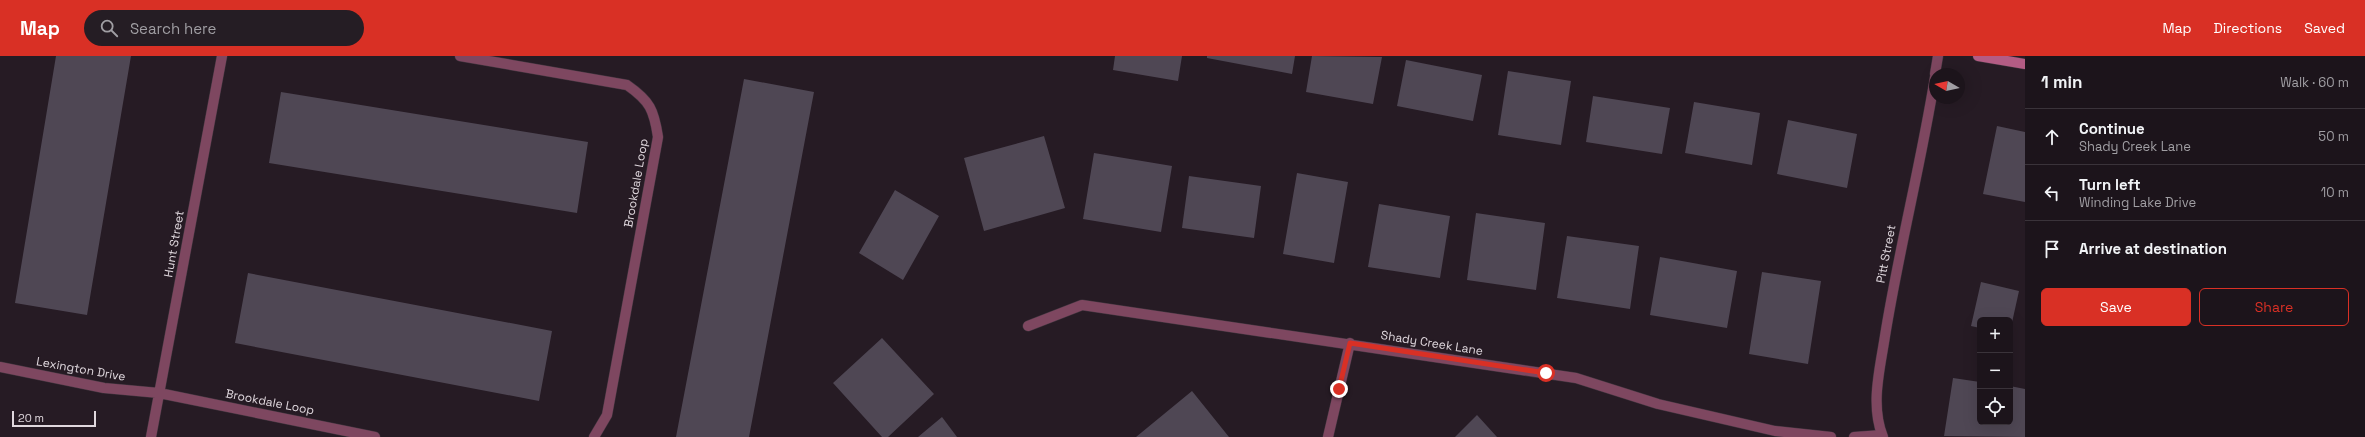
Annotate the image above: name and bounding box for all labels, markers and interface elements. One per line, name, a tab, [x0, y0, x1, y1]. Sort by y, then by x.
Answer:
search box	[84, 10, 364, 46]
text: Map	[20, 16, 60, 41]
icon: search	[98, 17, 120, 39]
text: Search here	[130, 19, 216, 38]
text: Map	[2162, 19, 2192, 37]
text: Directions	[2214, 19, 2282, 37]
text: Saved	[2304, 19, 2345, 37]
north arrow	[1929, 68, 1965, 104]
text: 1 min	[2041, 71, 2083, 93]
text: Walk · 60 m	[2280, 74, 2349, 91]
text: Continue	[2079, 119, 2145, 138]
icon: ahead	[2041, 126, 2063, 148]
text: 50 m	[2318, 128, 2349, 145]
street label: Brookdale Loop	[620, 137, 652, 229]
text: Shady Creek Lane	[2079, 138, 2191, 155]
text: Turn left	[2079, 175, 2141, 194]
icon: left	[2041, 182, 2063, 204]
text: 10 m	[2321, 184, 2349, 201]
text: Winding Lake Drive	[2079, 194, 2196, 211]
street label: Hunt Street	[160, 209, 188, 279]
street label: Pitt Street	[1872, 223, 1900, 285]
icon: arrive	[2041, 238, 2063, 260]
text: Arrive at destination	[2079, 239, 2227, 258]
button: Save	[2041, 288, 2191, 326]
button: Share	[2199, 288, 2349, 326]
map controls	[1977, 317, 2013, 425]
button: +	[1977, 317, 2013, 353]
street label: Shady Creek Lane	[1380, 327, 1484, 359]
street label: Lexington Drive	[35, 353, 127, 385]
button: −	[1977, 353, 2013, 389]
route start	[1537, 364, 1555, 382]
route end	[1330, 380, 1348, 398]
street label: Brookdale Loop	[224, 386, 316, 418]
button: locate	[1977, 389, 2013, 425]
scale bar	[12, 409, 96, 428]
text: 20 m	[18, 411, 44, 425]

